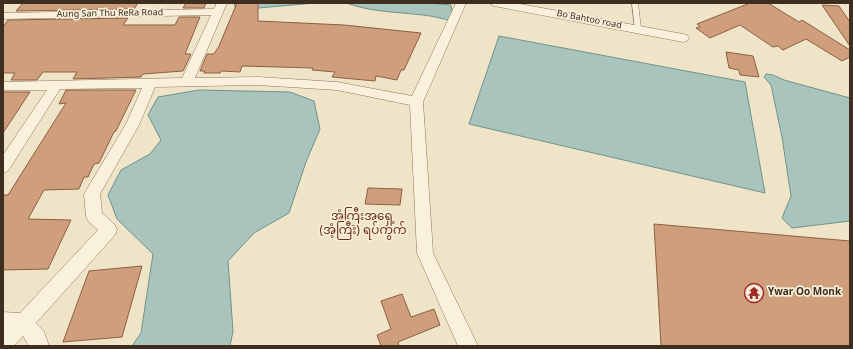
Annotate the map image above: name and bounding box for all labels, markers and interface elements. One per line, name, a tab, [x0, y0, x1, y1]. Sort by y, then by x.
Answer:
street label: Aung San Thu ReRa Road	[57, 3, 163, 25]
street label: Bo Bahtoo road	[555, 4, 623, 36]
district label: အံ့ကြီးအရှေ့ (အံ့ကြီး) ရပ်ကွက်	[320, 204, 406, 244]
temple icon: Ywar Oo Monk	[743, 282, 765, 304]
place label: Ywar Oo Monk	[768, 282, 842, 304]

